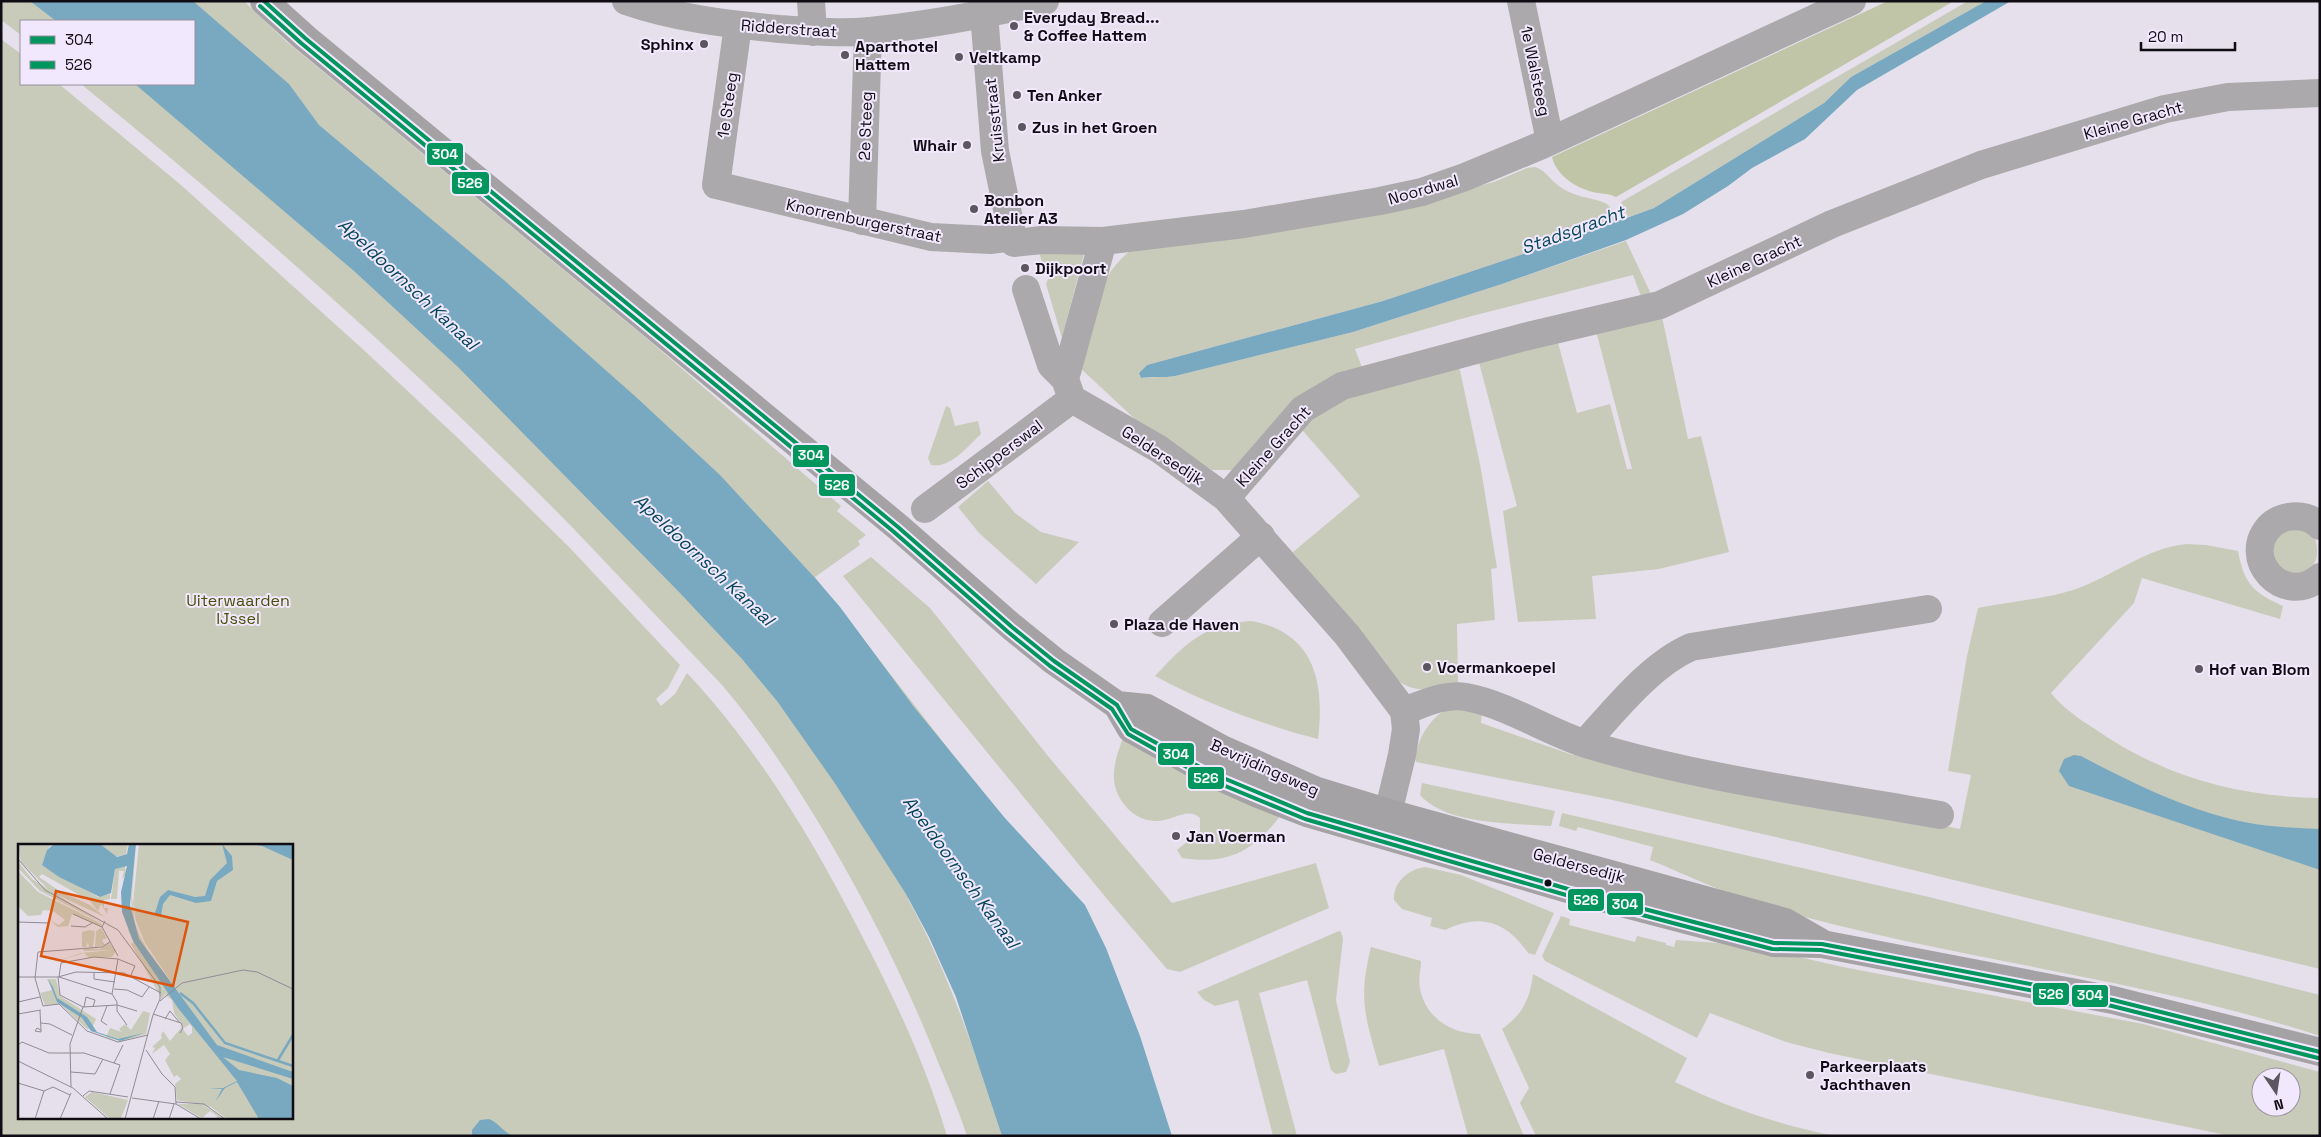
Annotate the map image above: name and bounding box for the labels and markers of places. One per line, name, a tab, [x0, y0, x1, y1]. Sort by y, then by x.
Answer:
place label: Everyday Bread... & Coffee Hattem	[1024, 7, 1160, 46]
marker: Everyday Bread... & Coffee Hattem	[1008, 20, 1020, 32]
place label: Sphinx	[641, 34, 695, 55]
place label: Aparthotel Hattem	[855, 36, 938, 75]
marker: Sphinx	[698, 38, 710, 50]
place label: Veltkamp	[969, 47, 1041, 68]
marker: Aparthotel Hattem	[839, 49, 851, 61]
marker: Veltkamp	[953, 51, 965, 63]
place label: Ten Anker	[1027, 85, 1102, 106]
marker: Ten Anker	[1011, 89, 1023, 101]
place label: Zus in het Groen	[1032, 117, 1157, 138]
marker: Zus in het Groen	[1016, 121, 1028, 133]
place label: Whair	[913, 135, 957, 156]
marker: Whair	[961, 139, 973, 151]
place label: Bonbon Atelier A3	[984, 190, 1058, 229]
marker: Bonbon Atelier A3	[968, 203, 980, 215]
place label: Dijkpoort	[1035, 258, 1107, 279]
marker: Dijkpoort	[1019, 262, 1031, 274]
place label: Plaza de Haven	[1124, 614, 1239, 635]
marker: Plaza de Haven	[1108, 618, 1120, 630]
place label: Voermankoepel	[1437, 657, 1556, 678]
place label: Hof van Blom	[2209, 659, 2310, 680]
marker: Voermankoepel	[1421, 661, 1433, 673]
marker: Hof van Blom	[2193, 663, 2205, 675]
place label: Jan Voerman	[1186, 826, 1286, 847]
marker: Jan Voerman	[1170, 830, 1182, 842]
unlabelled marker	[1543, 878, 1553, 888]
place label: Parkeerplaats Jachthaven	[1820, 1056, 1927, 1095]
marker: Parkeerplaats Jachthaven	[1804, 1069, 1816, 1081]

